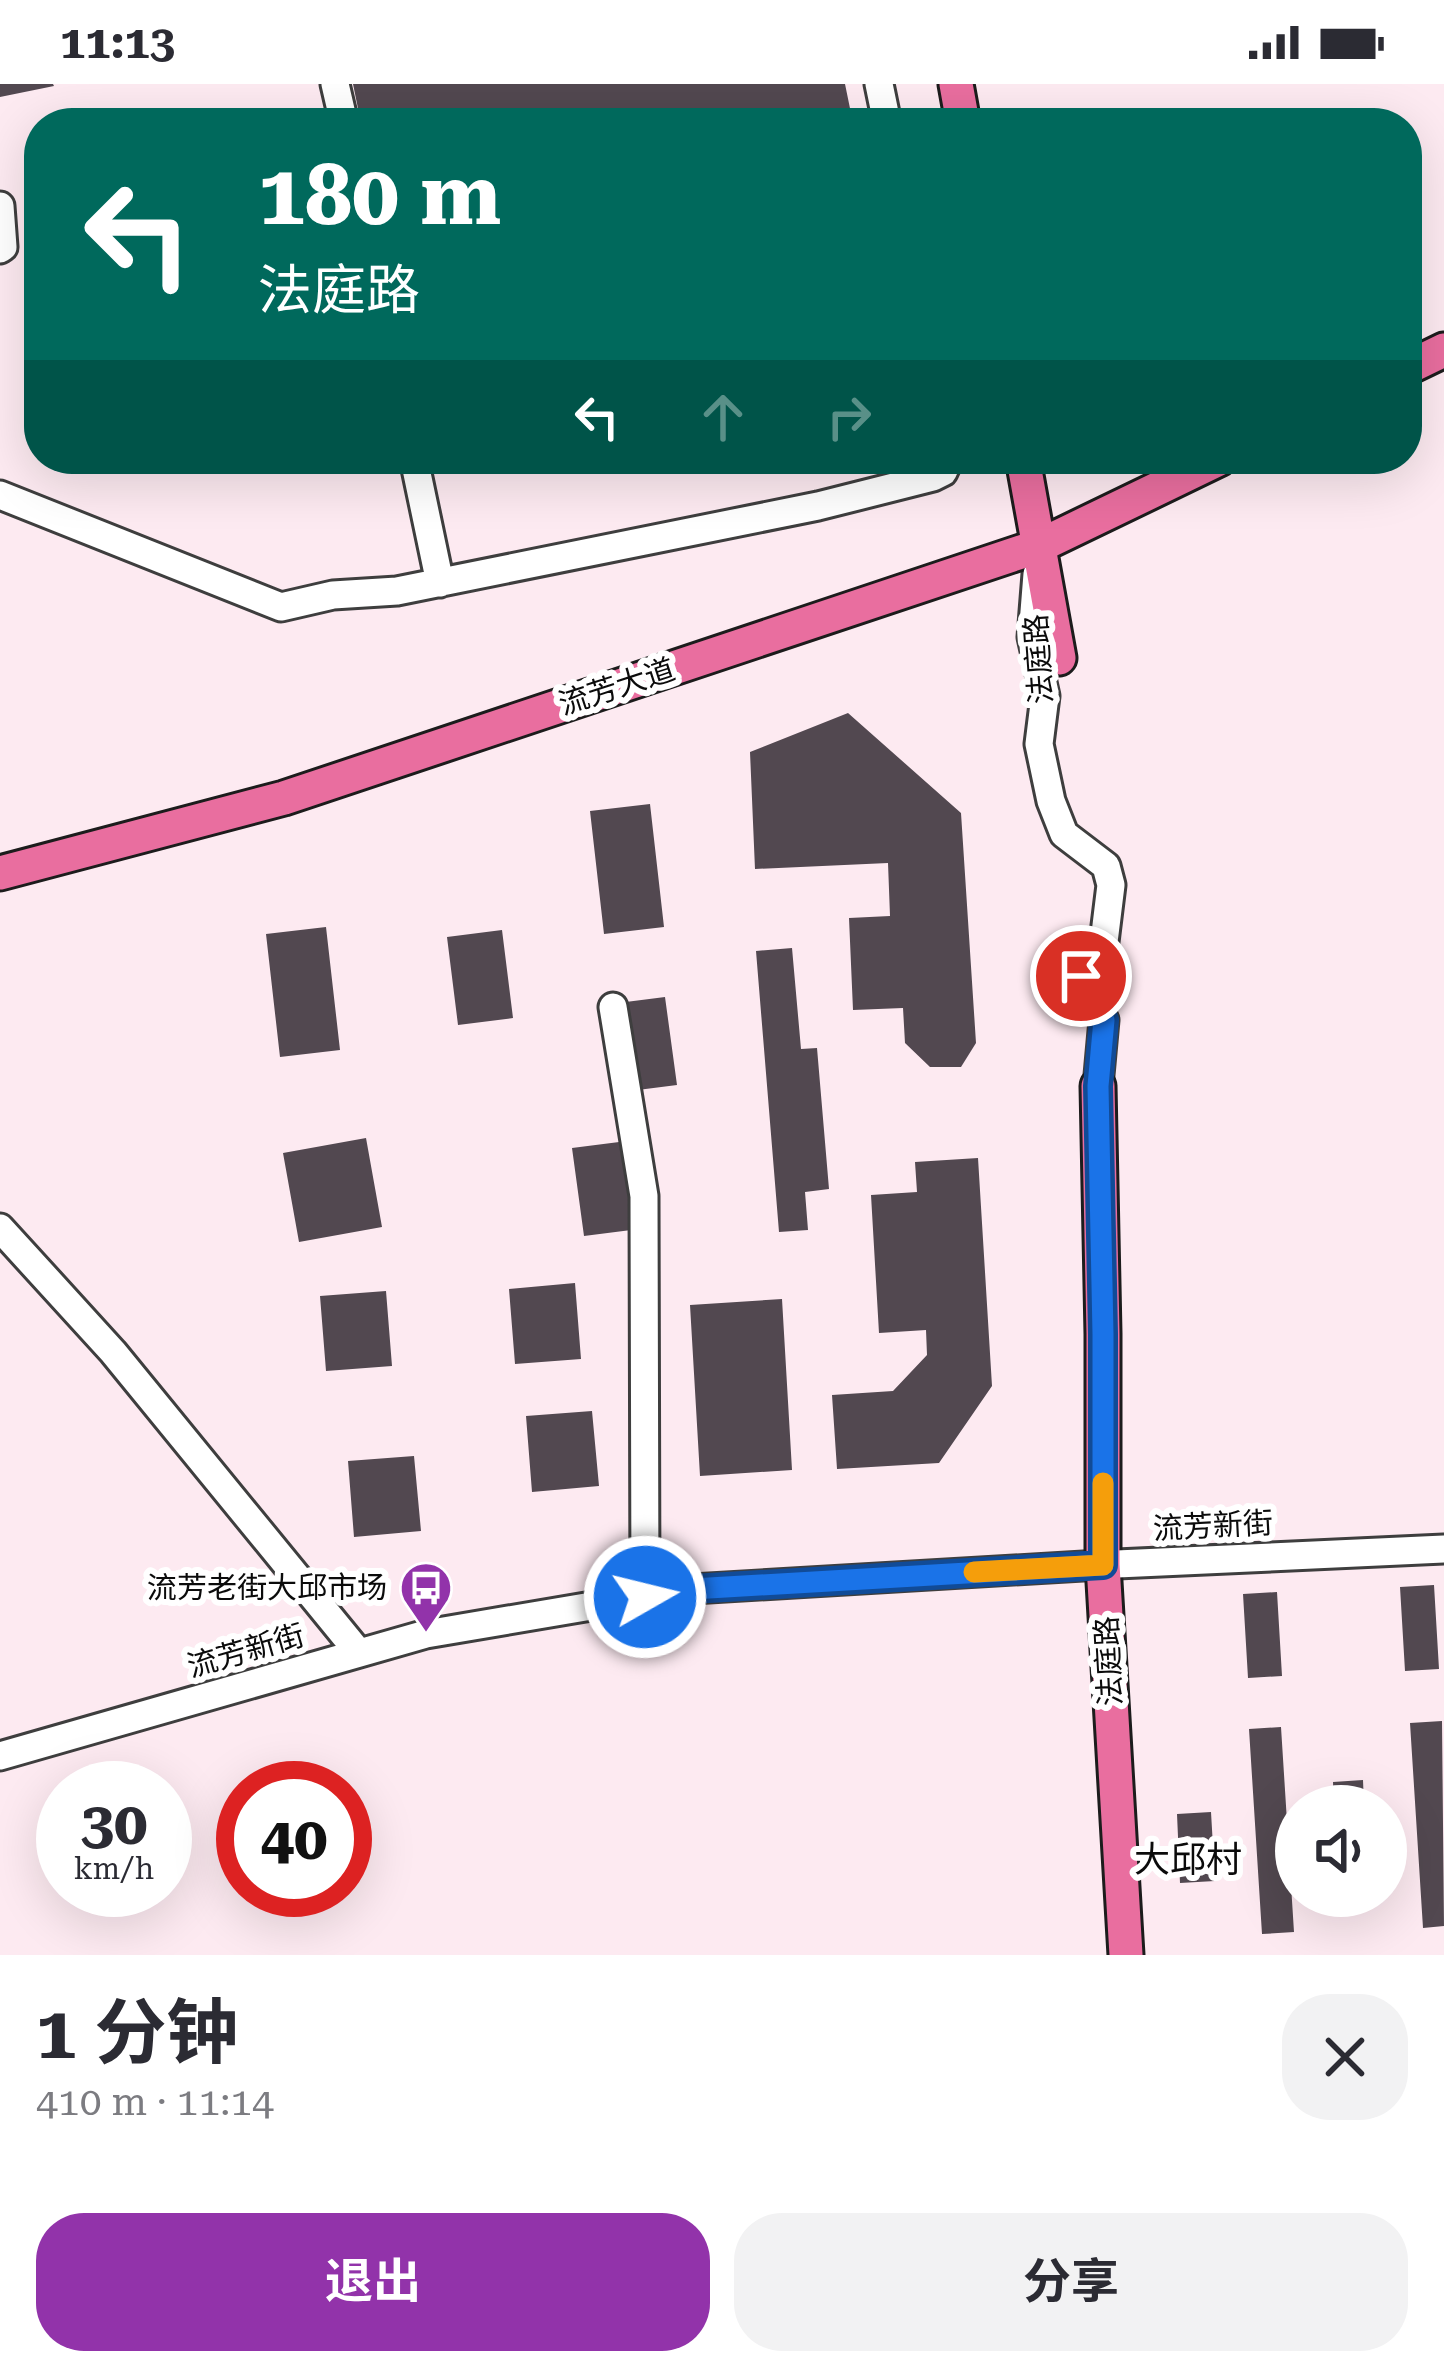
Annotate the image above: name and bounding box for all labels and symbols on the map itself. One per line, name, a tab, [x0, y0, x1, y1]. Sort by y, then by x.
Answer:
street label: 法庭路	[1018, 613, 1059, 705]
street label: 流芳大道	[554, 651, 679, 722]
pin	[1030, 925, 1132, 1027]
street label: 流芳新街	[1152, 1505, 1274, 1546]
position arrow	[582, 1534, 708, 1660]
bus stop icon: 流芳老街大邱市场	[398, 1560, 454, 1634]
place label: 流芳老街大邱市场	[147, 1570, 387, 1605]
street label: 法庭路	[1089, 1615, 1128, 1707]
street label: 流芳新街	[183, 1617, 308, 1684]
speed limit sign: 40	[216, 1761, 372, 1917]
district label: 大邱村	[1134, 1839, 1242, 1881]

